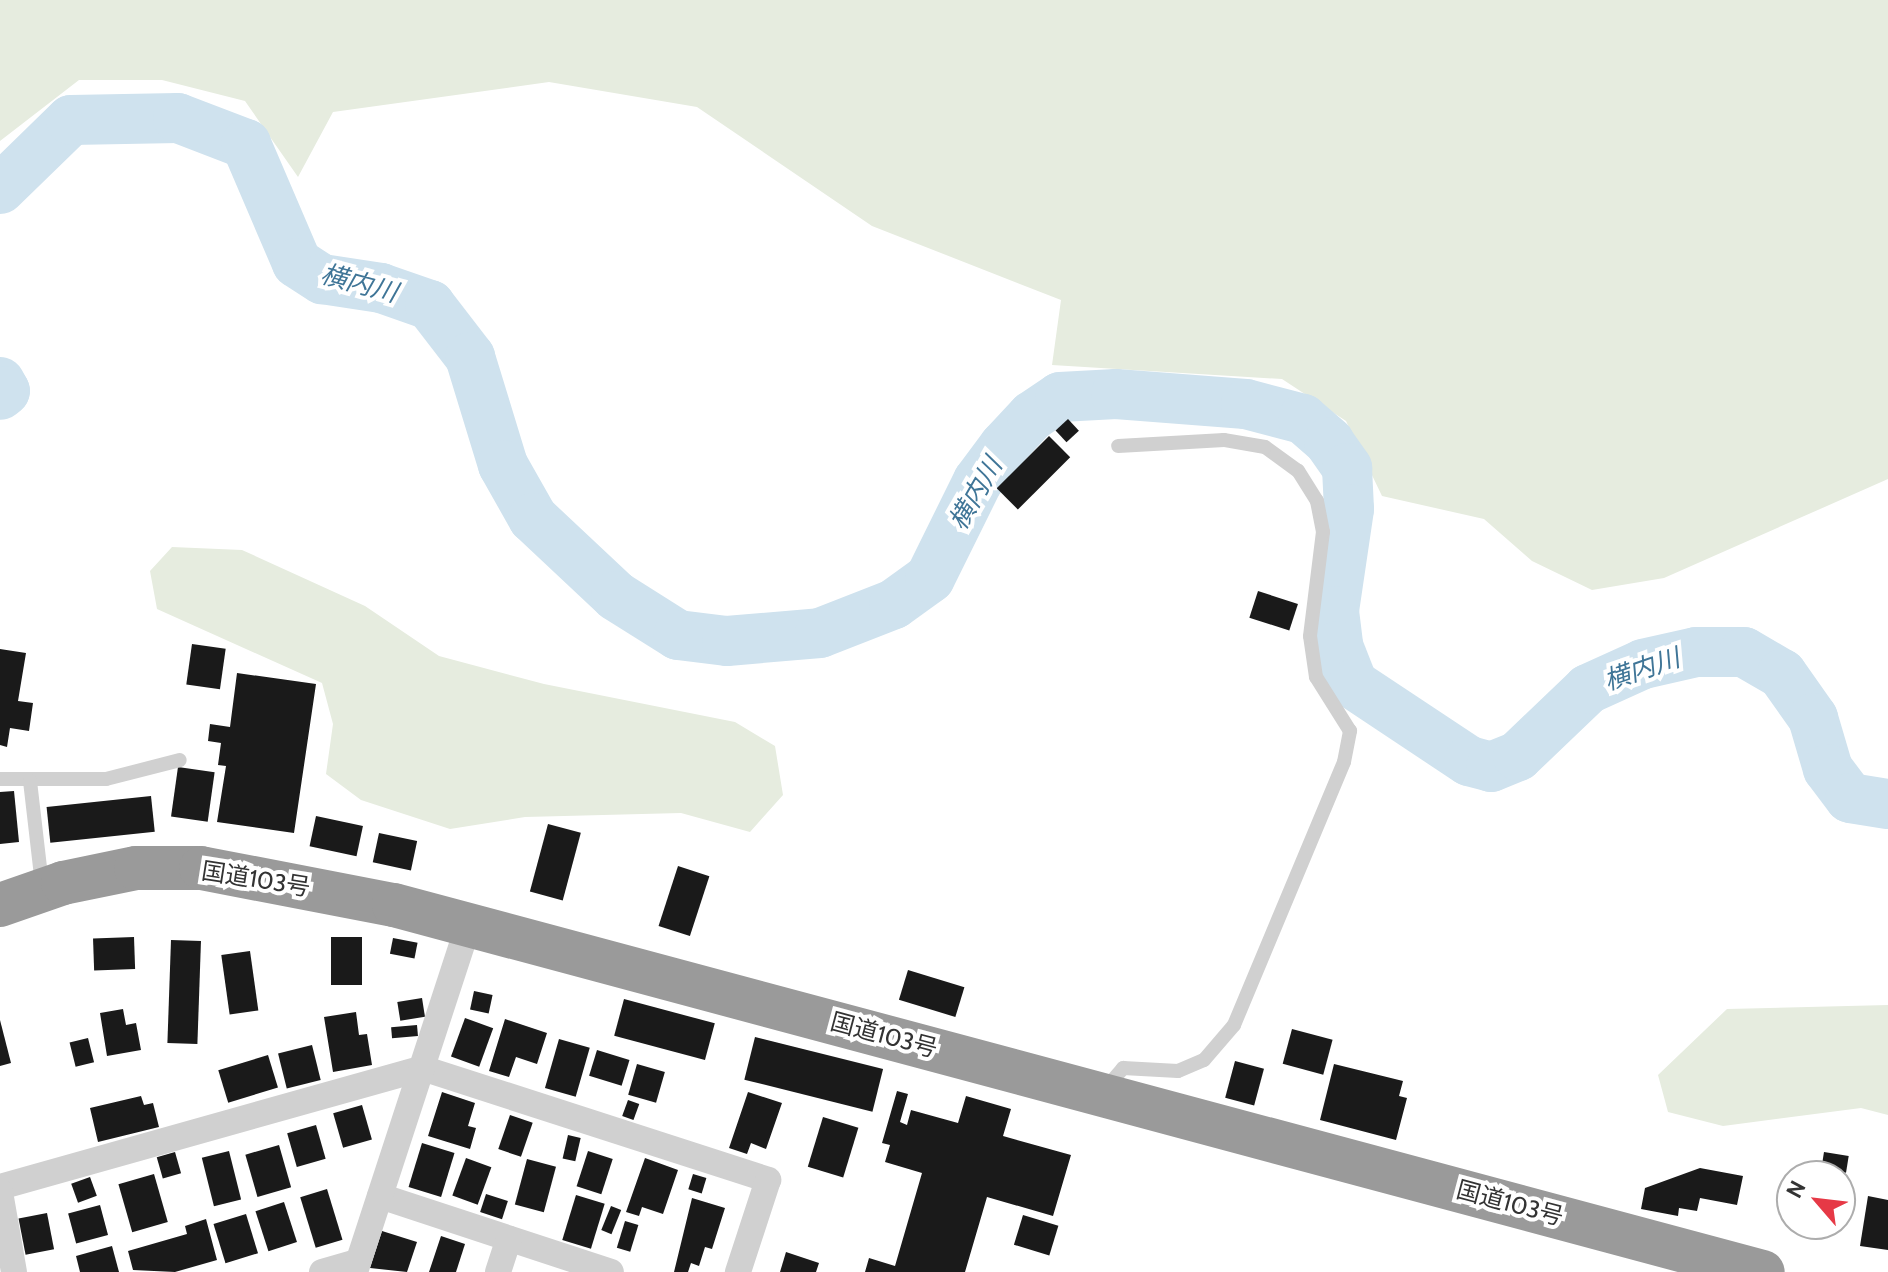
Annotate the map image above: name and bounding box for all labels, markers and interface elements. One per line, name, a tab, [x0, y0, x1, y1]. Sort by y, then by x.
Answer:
water label: 横内川	[317, 259, 401, 309]
water label: 横内川	[943, 452, 1009, 536]
water label: 横内川	[1600, 643, 1684, 697]
street label: 国道103号	[200, 856, 312, 902]
street label: 国道103号	[827, 1007, 941, 1063]
north arrow	[1776, 1160, 1856, 1240]
street label: 国道103号	[1453, 1175, 1567, 1231]
text: N	[1781, 1176, 1812, 1203]

